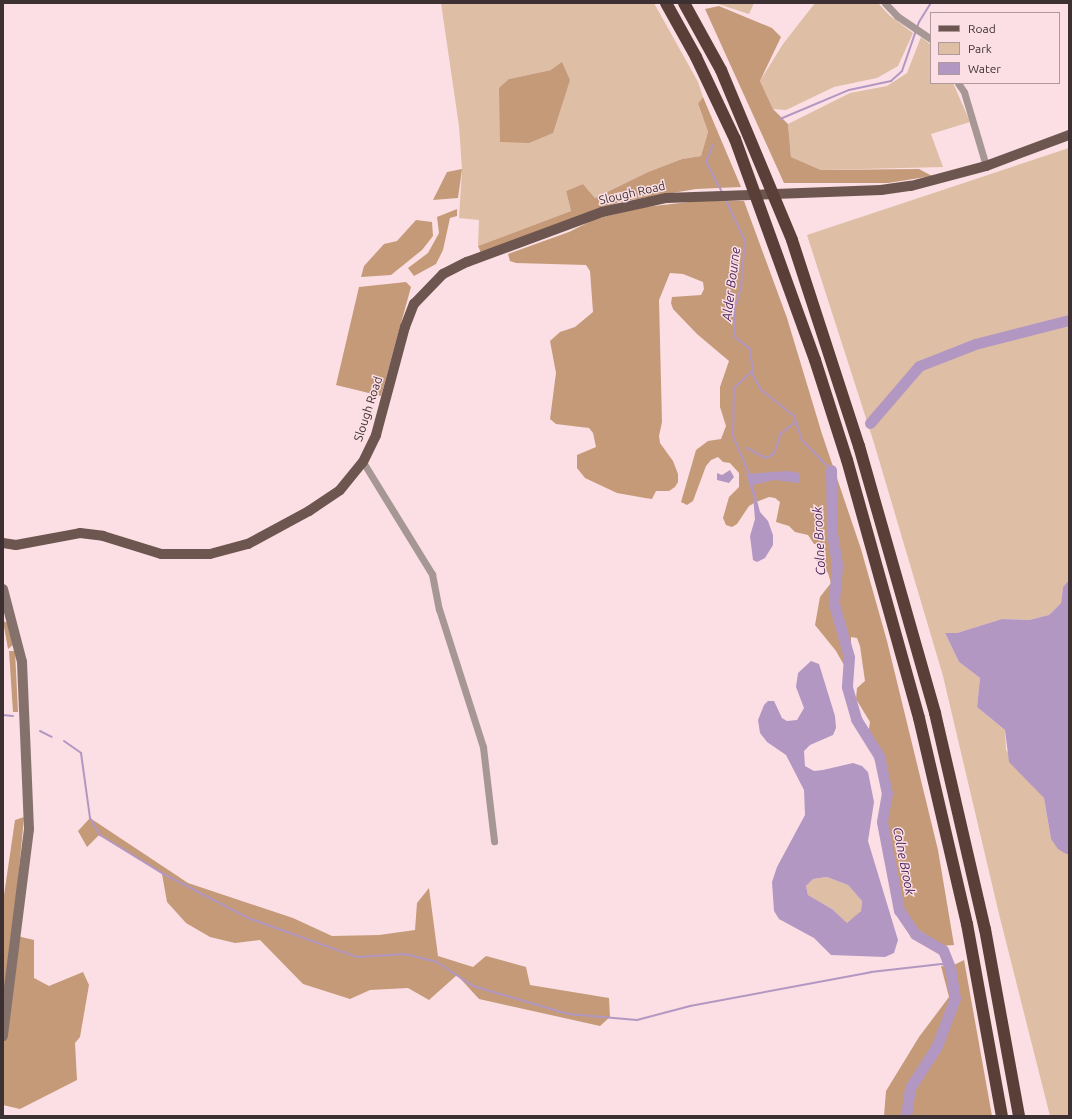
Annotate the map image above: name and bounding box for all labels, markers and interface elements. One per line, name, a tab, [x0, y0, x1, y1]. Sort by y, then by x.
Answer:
legend	[930, 12, 1060, 84]
text: Road	[968, 22, 996, 35]
text: Park	[968, 42, 992, 55]
text: Water	[968, 62, 1001, 75]
street label: Slough Road	[598, 178, 666, 208]
water label: Alder Bourne	[719, 246, 743, 322]
street label: Slough Road	[351, 375, 385, 443]
water label: Colne Brook	[809, 506, 829, 576]
water label: Colne Brook	[890, 826, 918, 896]

